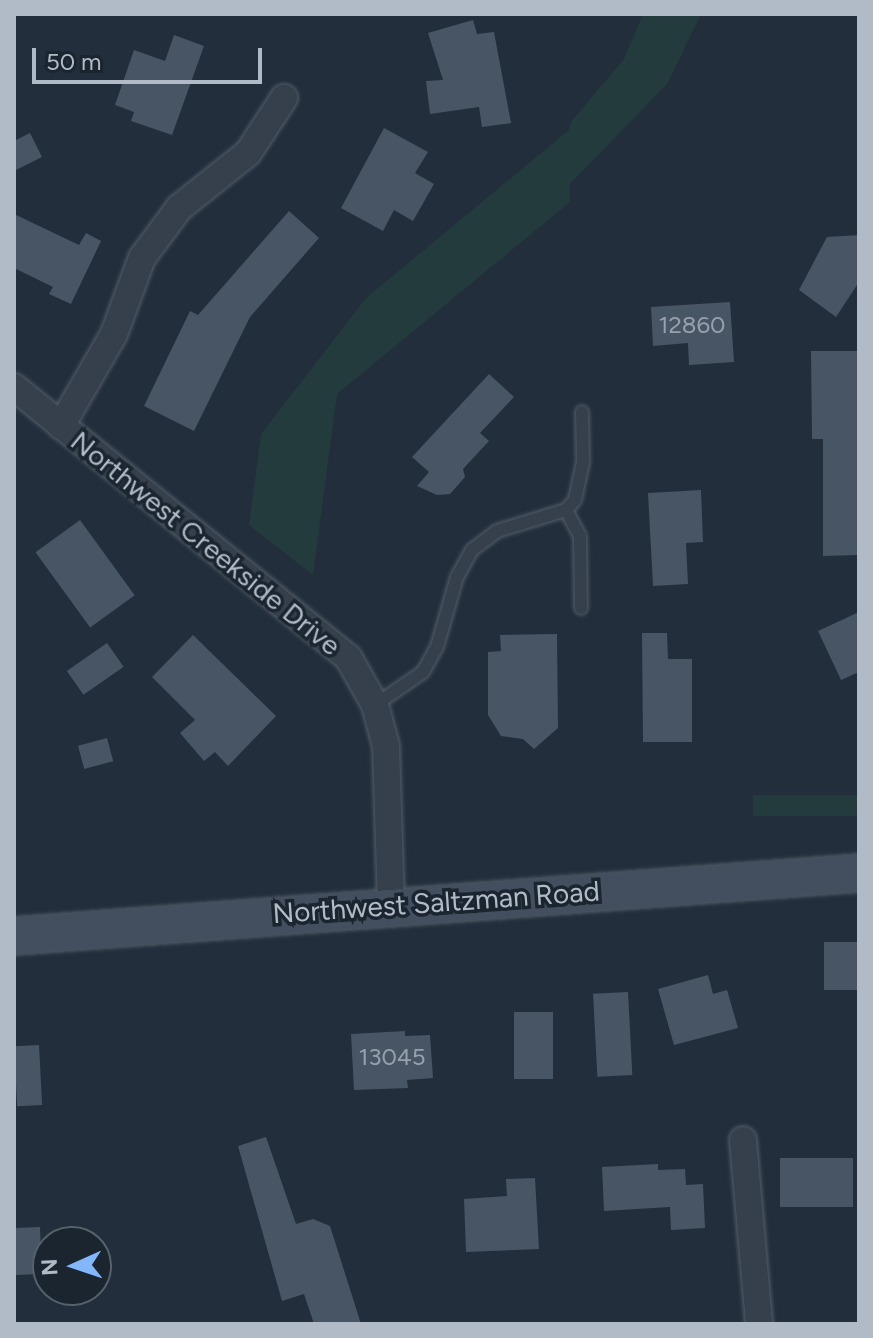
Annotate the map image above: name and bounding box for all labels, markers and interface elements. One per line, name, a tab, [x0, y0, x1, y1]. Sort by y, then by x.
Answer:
scale bar	[36, 32, 266, 82]
text: 50 m	[46, 47, 102, 76]
house number: 12860	[658, 311, 726, 339]
street label: Northwest Creekside Drive	[64, 424, 348, 662]
street label: Northwest Saltzman Road	[271, 874, 601, 930]
house number: 13045	[358, 1043, 426, 1071]
north arrow	[32, 1226, 112, 1306]
text: N	[36, 1258, 63, 1276]

